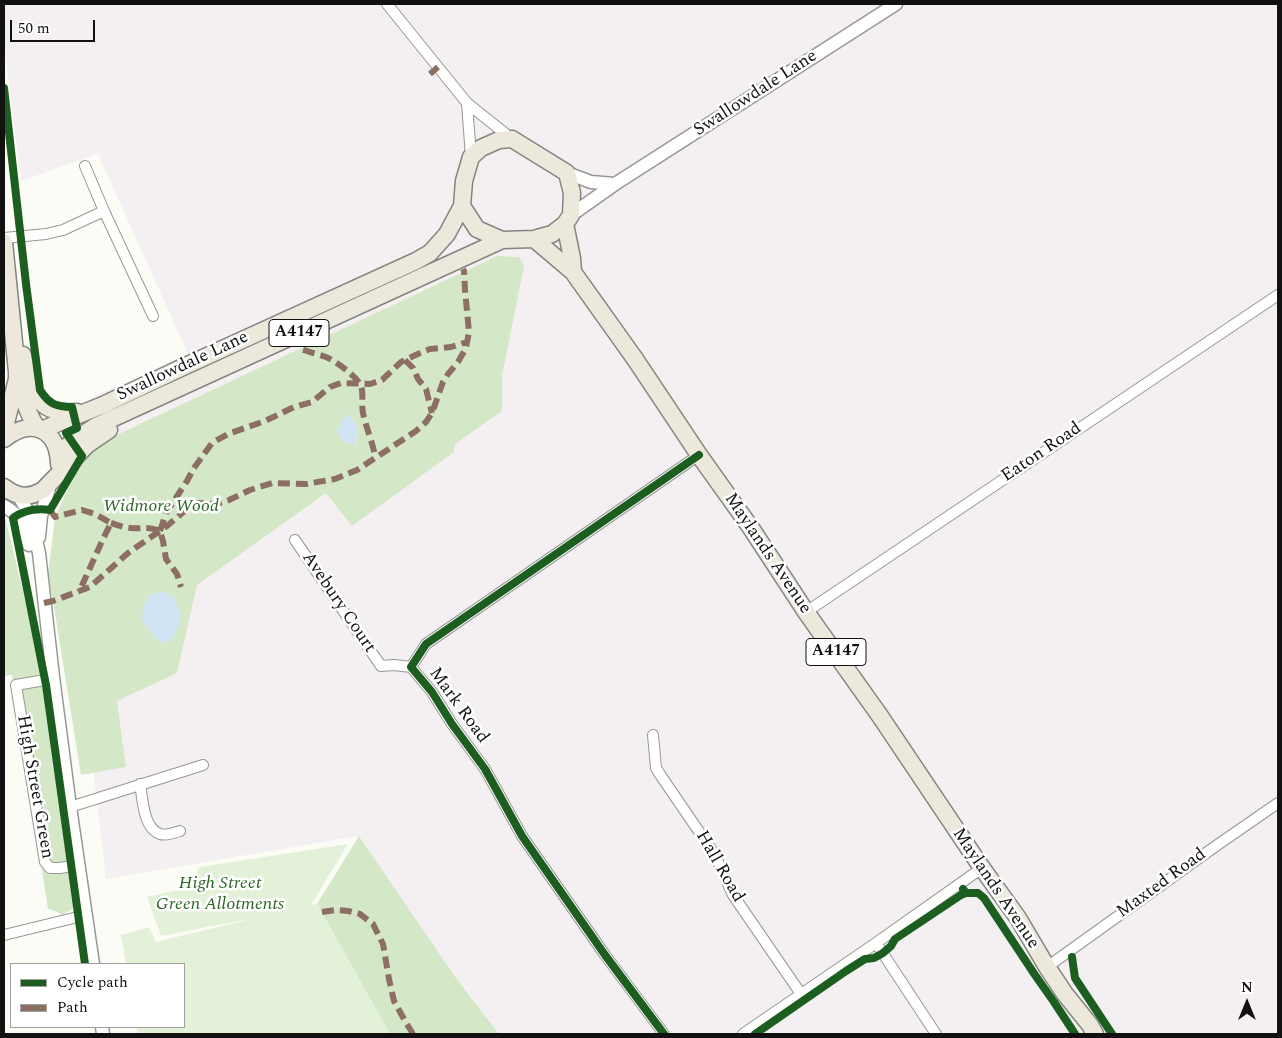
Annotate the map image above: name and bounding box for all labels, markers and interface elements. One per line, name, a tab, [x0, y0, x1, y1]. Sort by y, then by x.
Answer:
scale bar	[12, 10, 98, 42]
text: 50 m	[18, 17, 50, 40]
street label: Swallowdale Lane	[690, 46, 822, 142]
road number: A4147	[269, 319, 329, 346]
street label: Swallowdale Lane	[114, 327, 252, 407]
street label: Eaton Road	[998, 418, 1086, 488]
street label: Maylands Avenue	[719, 490, 815, 618]
park label: Widmore Wood	[103, 496, 219, 518]
street label: Avebury Court	[296, 548, 380, 658]
road number: A4147	[806, 638, 866, 666]
street label: Mark Road	[423, 664, 493, 748]
street label: High Street Green	[11, 714, 57, 860]
street label: Maylands Avenue	[947, 825, 1043, 953]
street label: Hall Road	[690, 827, 748, 907]
street label: Maxted Road	[1113, 844, 1211, 924]
park label: High Street Green Allotments	[156, 873, 284, 916]
legend	[10, 963, 185, 1028]
text: Cycle path	[57, 971, 128, 994]
text: N	[1241, 977, 1253, 998]
north arrow	[1222, 978, 1272, 1028]
text: Path	[57, 996, 88, 1019]

